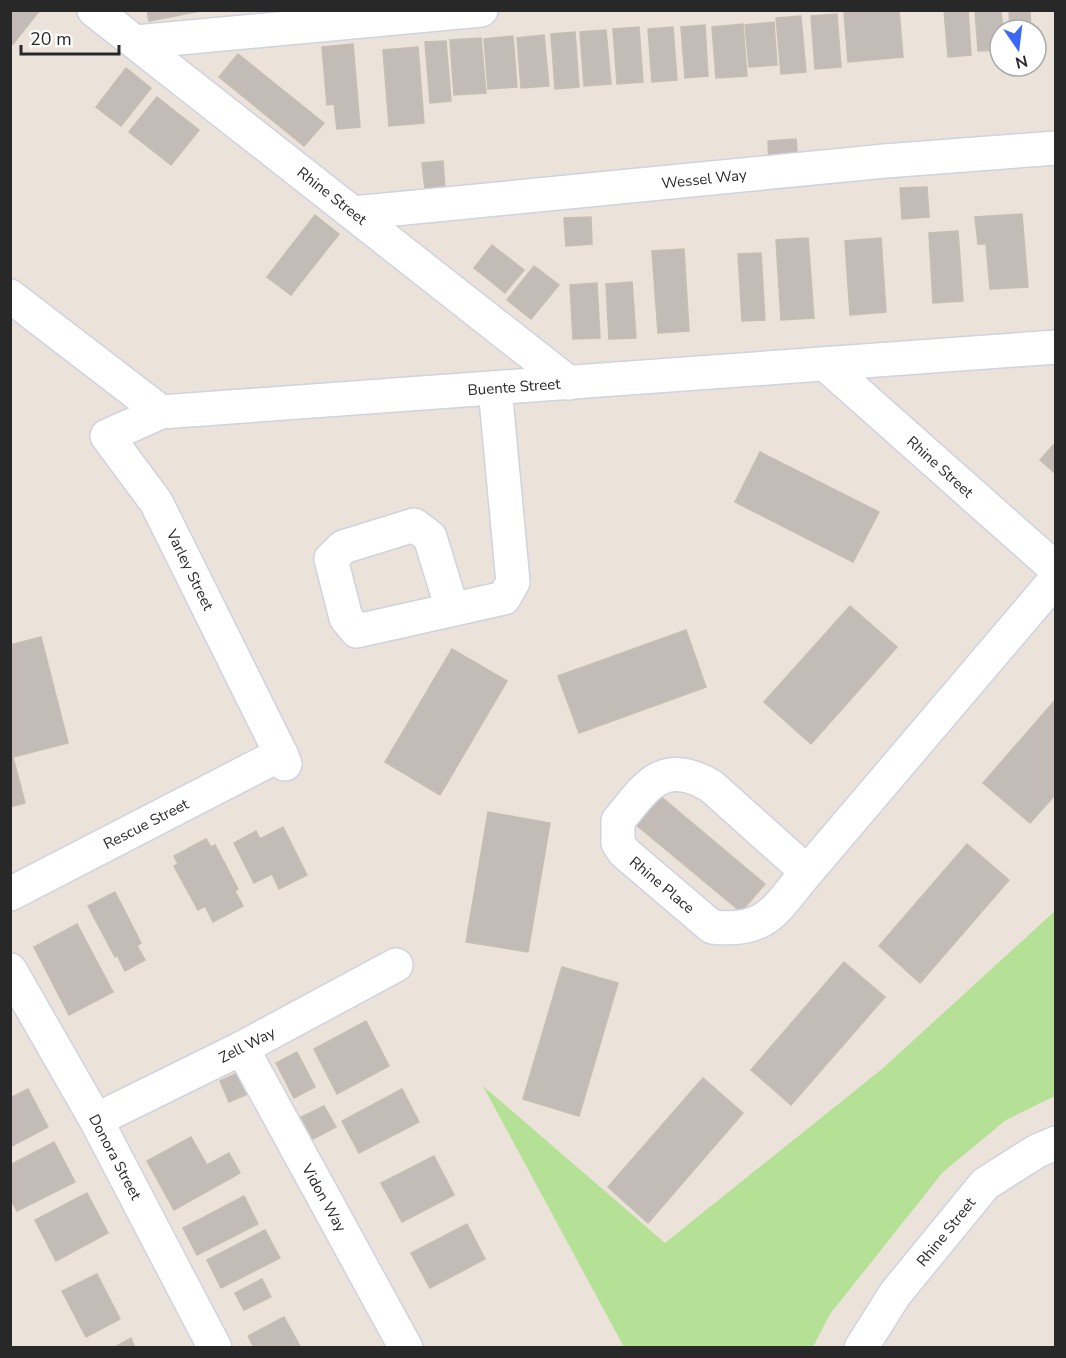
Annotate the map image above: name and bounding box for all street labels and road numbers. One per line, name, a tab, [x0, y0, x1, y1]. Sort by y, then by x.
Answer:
street label: Rhine Street	[293, 162, 372, 230]
street label: Wessel Way	[660, 165, 748, 193]
street label: Buente Street	[467, 374, 562, 400]
street label: Rhine Street	[902, 432, 978, 503]
street label: Varley Street	[161, 525, 219, 614]
street label: Rescue Street	[100, 794, 193, 854]
street label: Rhine Place	[625, 852, 699, 918]
street label: Zell Way	[215, 1022, 279, 1068]
street label: Donora Street	[84, 1111, 146, 1204]
street label: Vidon Way	[297, 1160, 351, 1236]
street label: Rhine Street	[912, 1193, 980, 1271]

